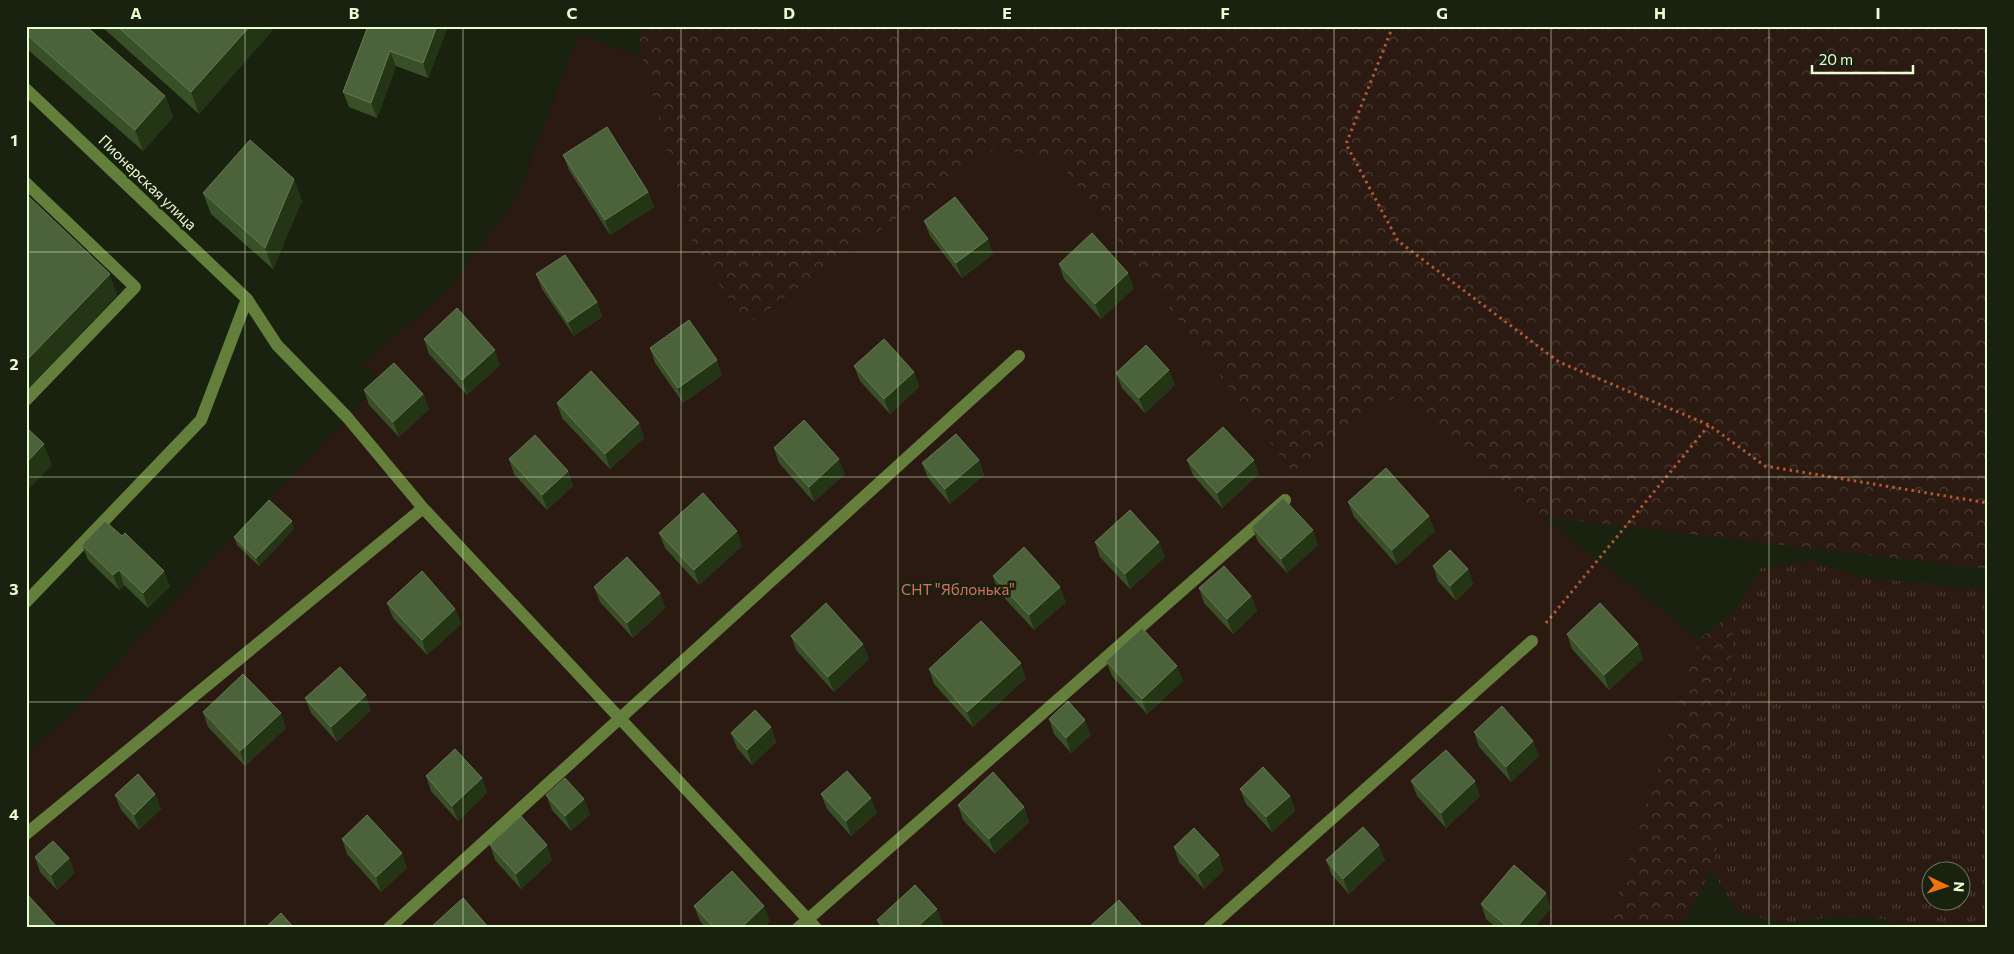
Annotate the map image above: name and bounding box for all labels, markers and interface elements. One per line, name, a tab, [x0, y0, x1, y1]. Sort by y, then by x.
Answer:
text: A	[130, 3, 142, 22]
text: B	[349, 3, 360, 22]
text: C	[567, 3, 578, 22]
text: D	[783, 3, 795, 22]
text: E	[1002, 3, 1012, 22]
text: F	[1220, 3, 1230, 22]
text: G	[1436, 3, 1448, 22]
text: H	[1654, 3, 1666, 22]
text: I	[1875, 3, 1881, 22]
scale bar	[1812, 42, 1913, 74]
text: 20 m	[1819, 50, 1853, 68]
text: 1	[10, 130, 18, 149]
street label: Пионерская улица	[95, 131, 201, 233]
text: 2	[9, 354, 19, 373]
text: 3	[9, 579, 19, 598]
park label: СНТ "Яблонька"	[901, 580, 1015, 598]
text: 4	[9, 804, 19, 823]
north arrow	[1922, 862, 1972, 912]
text: N	[1951, 881, 1968, 893]

